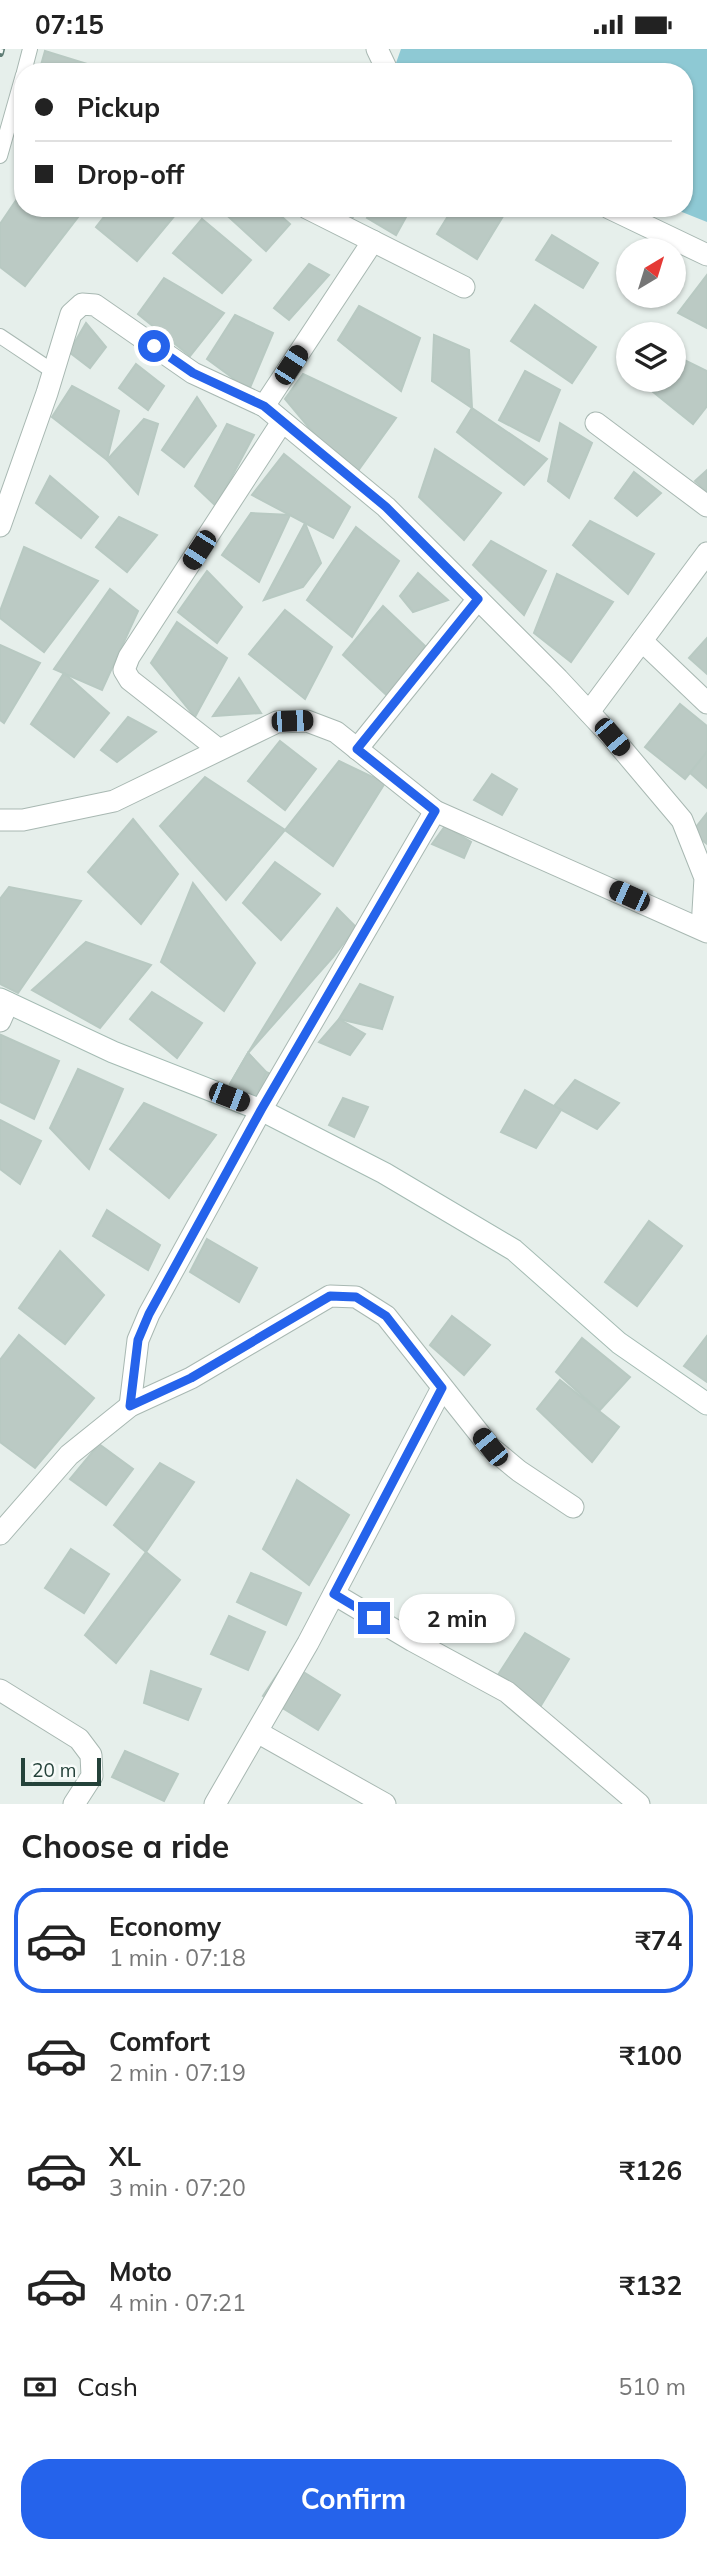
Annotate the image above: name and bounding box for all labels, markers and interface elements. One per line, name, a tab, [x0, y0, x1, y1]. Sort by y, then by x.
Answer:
text: 07:15	[35, 8, 104, 41]
text: Pickup	[77, 91, 160, 124]
text: Drop-off	[77, 158, 184, 191]
north arrow	[616, 238, 686, 308]
map controls	[616, 238, 686, 392]
button: layers	[616, 322, 686, 392]
route start	[138, 330, 170, 362]
car	[271, 342, 312, 388]
car	[179, 527, 220, 573]
car	[271, 710, 314, 732]
car	[591, 714, 634, 760]
car	[606, 878, 653, 914]
car	[206, 1080, 253, 1114]
car	[469, 1424, 512, 1470]
callout: 2 min	[398, 1593, 514, 1643]
route end	[358, 1602, 390, 1634]
text: 2 min	[427, 1604, 487, 1633]
scale bar	[21, 1755, 102, 1787]
text: 20 m	[32, 1758, 76, 1782]
text: Choose a ride	[21, 1826, 229, 1866]
icon: car	[25, 1909, 88, 1972]
text: Economy	[109, 1910, 221, 1943]
text: ₹74	[635, 1924, 682, 1957]
text: 1 min · 07:18	[109, 1943, 246, 1972]
icon: car	[25, 2024, 88, 2087]
text: Comfort	[109, 2025, 210, 2058]
text: ₹100	[620, 2039, 682, 2072]
text: 2 min · 07:19	[109, 2058, 246, 2087]
icon: car	[25, 2139, 88, 2202]
text: XL	[109, 2140, 141, 2173]
text: ₹126	[620, 2154, 682, 2187]
text: 3 min · 07:20	[109, 2173, 246, 2202]
icon: car	[25, 2254, 88, 2317]
text: Moto	[109, 2255, 172, 2288]
text: ₹132	[620, 2269, 682, 2302]
text: 4 min · 07:21	[109, 2288, 246, 2317]
icon: cash	[21, 2368, 59, 2406]
text: Cash	[77, 2370, 138, 2403]
text: 510 m	[618, 2372, 686, 2401]
button: Confirm	[21, 2459, 686, 2539]

